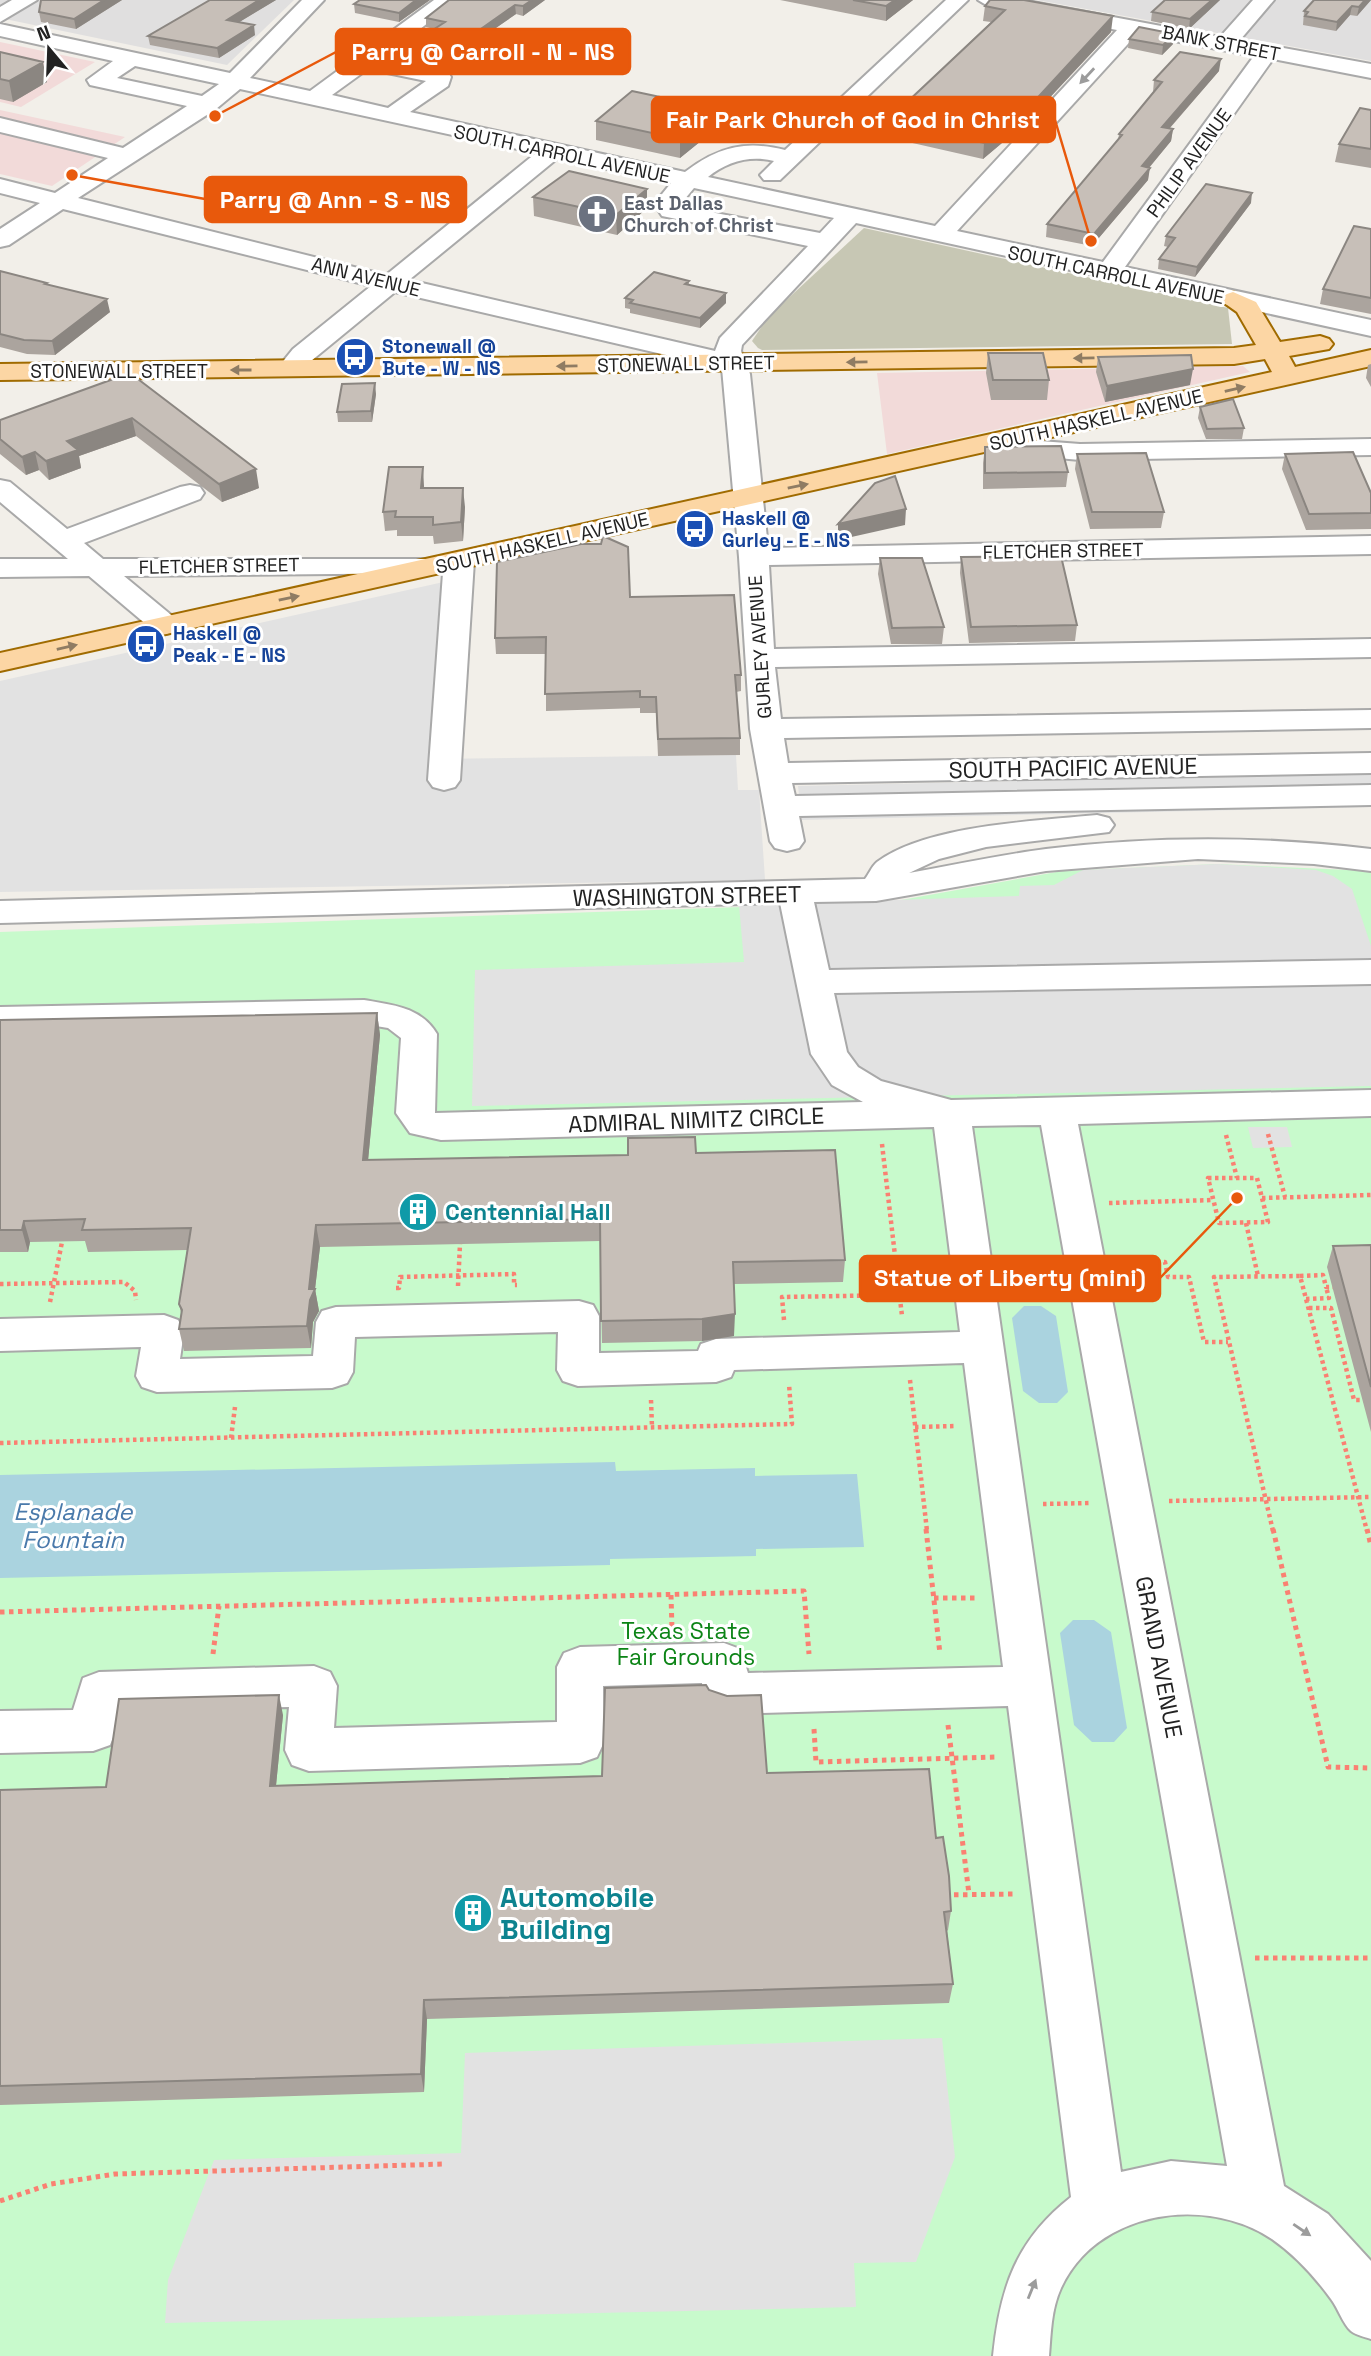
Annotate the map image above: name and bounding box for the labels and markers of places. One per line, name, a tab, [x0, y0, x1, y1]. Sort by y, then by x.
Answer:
callout: Parry @ Carroll - N - NS	[336, 29, 630, 74]
callout: Fair Park Church of God in Christ	[652, 97, 1055, 142]
callout: Parry @ Ann - S - NS	[205, 177, 466, 222]
place label: East Dallas Church of Christ	[624, 191, 774, 238]
church icon: East Dallas Church of Christ	[576, 193, 618, 235]
place label: Stonewall @ Bute - W - NS	[382, 334, 500, 381]
bus stop icon: Stonewall @ Bute - W - NS	[334, 336, 376, 378]
place label: Haskell @ Gurley - E - NS	[722, 506, 850, 553]
bus stop icon: Haskell @ Gurley - E - NS	[674, 508, 716, 550]
place label: Haskell @ Peak - E - NS	[173, 621, 285, 668]
bus stop icon: Haskell @ Peak - E - NS	[125, 623, 167, 665]
building icon: Centennial Hall	[397, 1191, 439, 1233]
place label: Centennial Hall	[445, 1197, 611, 1227]
callout: Statue of Liberty (mini)	[860, 1256, 1160, 1301]
place label: Automobile Building	[500, 1879, 654, 1947]
building icon: Automobile Building	[452, 1892, 494, 1934]

